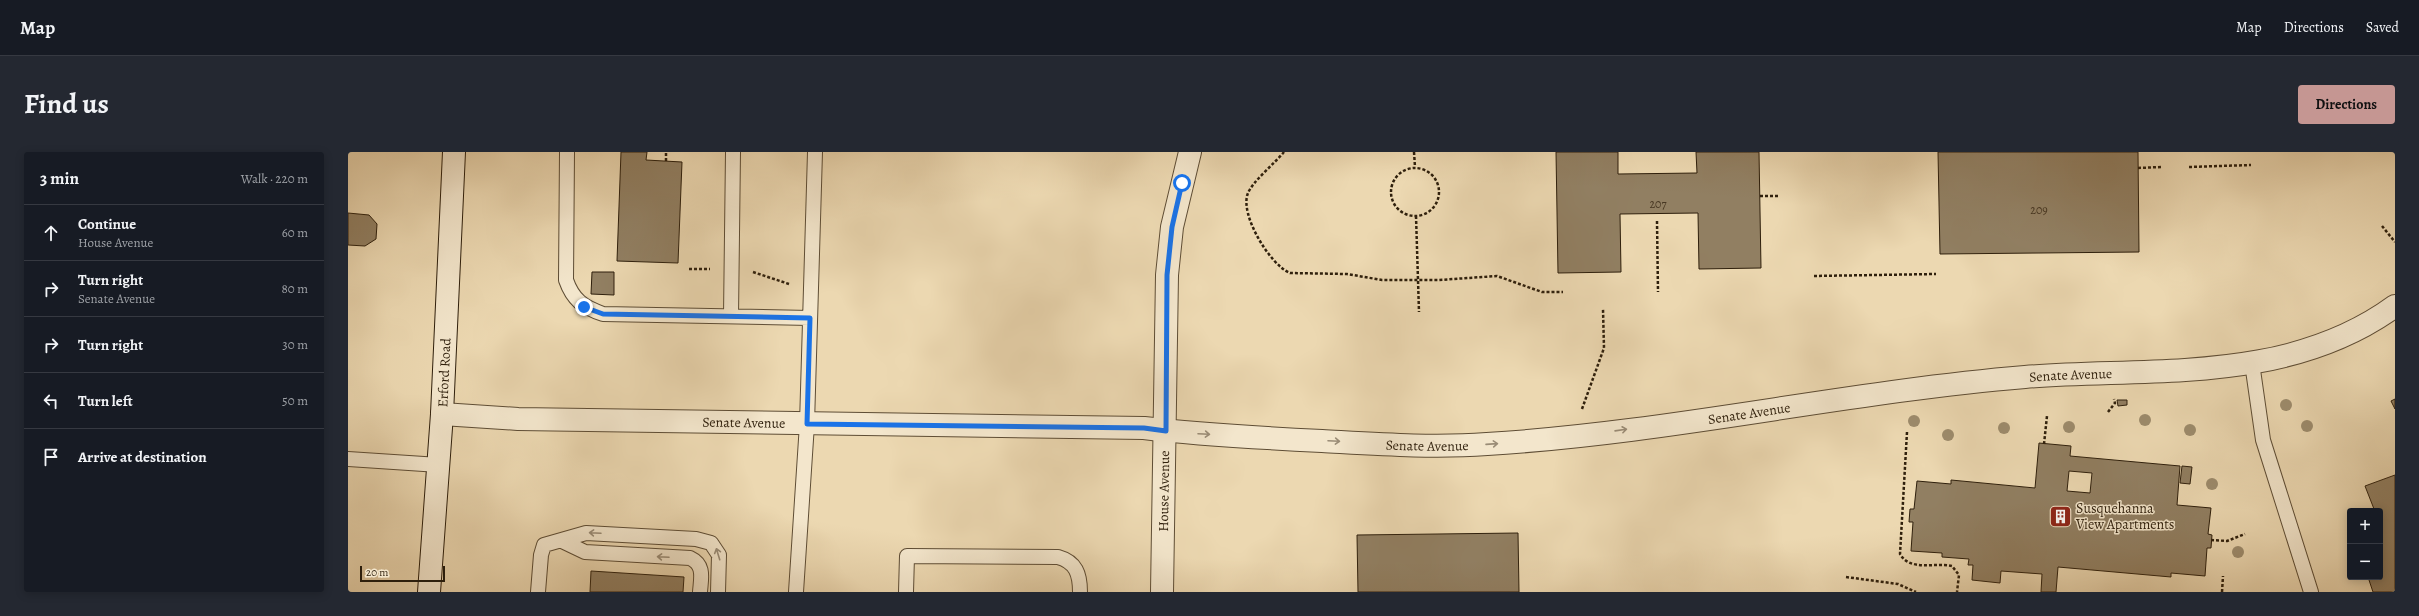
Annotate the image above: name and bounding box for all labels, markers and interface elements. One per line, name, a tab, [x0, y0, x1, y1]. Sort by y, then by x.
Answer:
text: Map	[20, 15, 55, 41]
text: Map	[2236, 18, 2262, 37]
text: Directions	[2284, 18, 2344, 37]
text: Saved	[2366, 18, 2399, 37]
text: Find us	[24, 85, 109, 123]
button: Directions	[2298, 85, 2395, 124]
text: 3 min	[40, 167, 79, 190]
text: Walk · 220 m	[241, 170, 308, 187]
route start	[1173, 174, 1191, 192]
house number: 207	[1649, 196, 1668, 212]
house number: 209	[2030, 202, 2048, 218]
text: Continue	[78, 214, 136, 234]
icon: ahead	[40, 222, 62, 244]
text: 60 m	[282, 224, 308, 241]
text: House Avenue	[78, 234, 153, 251]
text: Turn right	[78, 270, 143, 290]
icon: right	[40, 278, 62, 300]
text: 80 m	[281, 280, 308, 297]
text: Senate Avenue	[78, 290, 155, 307]
route end	[575, 298, 593, 316]
icon: right	[40, 334, 62, 356]
text: Turn right	[78, 335, 143, 355]
text: 30 m	[282, 336, 308, 353]
street label: Erford Road	[433, 337, 455, 408]
street label: Senate Avenue	[2029, 364, 2113, 387]
icon: left	[40, 390, 62, 412]
text: Turn left	[78, 391, 133, 411]
text: 50 m	[282, 392, 308, 409]
street label: Senate Avenue	[1707, 398, 1792, 429]
street label: Senate Avenue	[702, 413, 785, 433]
one-way arrow	[1614, 426, 1627, 434]
one-way arrow	[1197, 431, 1210, 438]
street label: Senate Avenue	[1385, 435, 1469, 456]
one-way arrow	[1327, 438, 1340, 445]
one-way arrow	[1485, 440, 1498, 447]
icon: arrive	[40, 446, 62, 468]
text: Arrive at destination	[78, 447, 207, 467]
street label: House Avenue	[1154, 450, 1174, 532]
place label: Susquehanna View Apartments	[2075, 499, 2174, 534]
building icon: Susquehanna View Apartments	[2047, 503, 2073, 529]
map controls	[2347, 508, 2383, 580]
button: +	[2347, 508, 2383, 544]
one-way arrow	[589, 529, 602, 537]
button: −	[2347, 544, 2383, 580]
one-way arrow	[714, 547, 721, 560]
one-way arrow	[657, 553, 670, 560]
scale bar	[360, 564, 445, 583]
text: 20 m	[366, 565, 388, 580]

